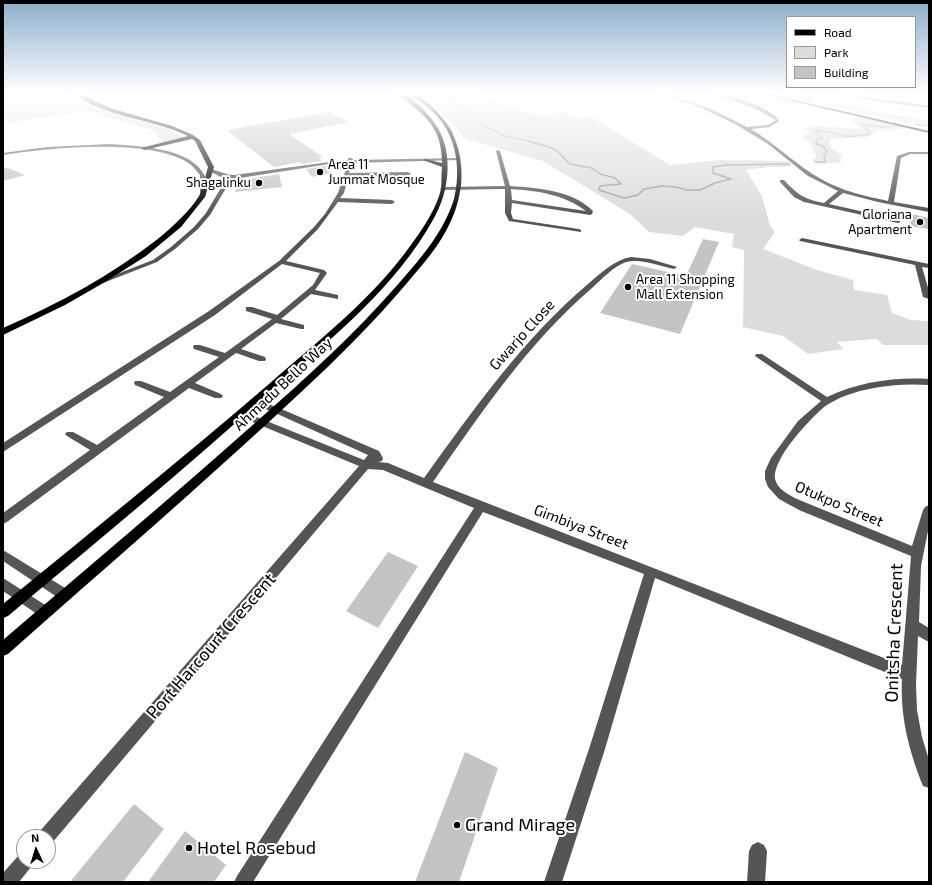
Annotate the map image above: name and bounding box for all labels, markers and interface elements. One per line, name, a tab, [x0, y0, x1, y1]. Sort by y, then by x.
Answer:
legend	[786, 16, 916, 88]
text: Road	[824, 25, 852, 39]
text: Park	[824, 45, 849, 59]
text: Building	[824, 65, 868, 79]
place label: Area 11 Jummat Mosque	[328, 157, 425, 188]
marker: Area 11 Jummat Mosque	[315, 167, 325, 177]
place label: Shagalinku	[186, 175, 251, 191]
marker: Shagalinku	[254, 178, 264, 188]
place label: Gloriana Apartment	[848, 207, 912, 238]
marker: Gloriana Apartment	[915, 217, 925, 227]
place label: Area 11 Shopping Mall Extension	[636, 272, 735, 303]
marker: Area 11 Shopping Mall Extension	[623, 282, 633, 292]
street label: Gwarjo Close	[486, 296, 558, 374]
street label: Ahmadu Bello Way	[230, 334, 336, 434]
street label: Otukpo Street	[792, 477, 886, 531]
street label: Gimbiya Street	[531, 501, 631, 553]
street label: Onitsha Crescent	[881, 563, 907, 703]
street label: Port Harcourt Crescent	[142, 568, 280, 724]
place label: Grand Mirage	[465, 814, 575, 836]
marker: Grand Mirage	[452, 820, 462, 830]
north arrow	[16, 829, 56, 869]
text: N	[31, 831, 40, 844]
place label: Hotel Rosebud	[197, 837, 316, 859]
marker: Hotel Rosebud	[184, 843, 194, 853]

